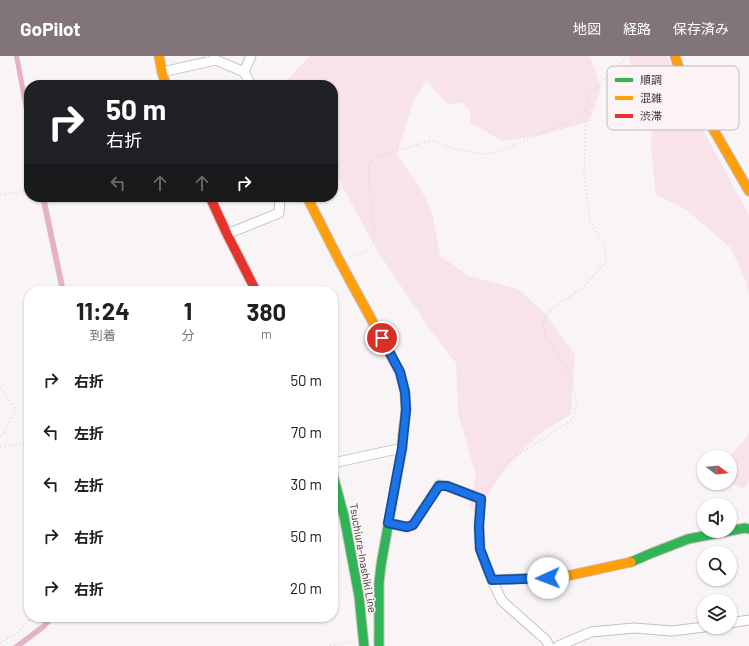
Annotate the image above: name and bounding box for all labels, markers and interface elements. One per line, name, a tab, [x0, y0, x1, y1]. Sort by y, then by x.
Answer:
text: GoPilot	[20, 17, 81, 40]
text: 地図	[573, 20, 601, 37]
text: 経路	[623, 20, 651, 37]
text: 保存済み	[673, 20, 729, 37]
legend	[607, 66, 739, 130]
text: 順調	[640, 73, 662, 86]
text: 混雑	[640, 91, 662, 104]
text: 50 m	[106, 92, 166, 126]
icon: right	[40, 96, 92, 148]
text: 渋滞	[640, 109, 662, 122]
text: 右折	[106, 129, 142, 151]
icon: left	[107, 172, 129, 194]
icon: ahead	[149, 172, 171, 194]
icon: ahead	[191, 172, 213, 194]
icon: right	[233, 172, 255, 194]
text: 11:24	[76, 296, 130, 325]
text: 1	[184, 296, 192, 325]
text: 380	[247, 297, 286, 326]
pin	[365, 321, 399, 355]
text: m	[261, 326, 272, 342]
text: 到着	[90, 327, 116, 343]
text: 分	[182, 327, 195, 343]
icon: arrive	[371, 327, 393, 349]
icon: right	[40, 369, 62, 391]
text: 50 m	[290, 371, 322, 389]
text: 右折	[74, 372, 104, 390]
icon: left	[40, 421, 62, 443]
text: 70 m	[291, 423, 322, 441]
text: 左折	[74, 424, 104, 442]
north arrow	[697, 450, 737, 490]
map controls	[697, 450, 737, 634]
icon: left	[40, 473, 62, 495]
text: 30 m	[290, 475, 322, 493]
text: 左折	[74, 476, 104, 494]
button: sound	[697, 498, 737, 538]
street label: Tsuchiura-Inashiki Line	[347, 502, 380, 614]
icon: right	[40, 525, 62, 547]
text: 50 m	[290, 527, 322, 545]
text: 右折	[74, 528, 104, 546]
button: search	[697, 546, 737, 586]
position arrow	[527, 557, 569, 599]
icon: right	[40, 577, 62, 599]
text: 20 m	[290, 579, 322, 597]
text: 右折	[74, 580, 104, 598]
button: layers	[697, 594, 737, 634]

